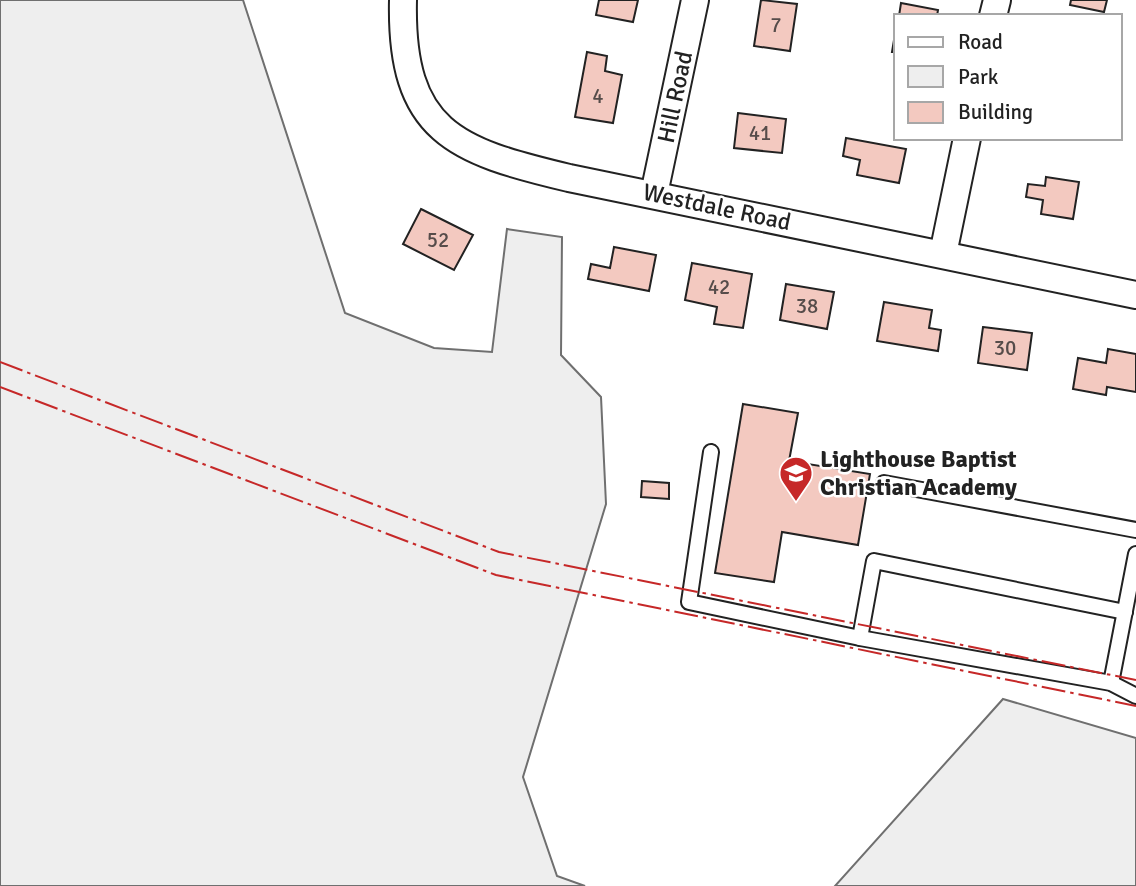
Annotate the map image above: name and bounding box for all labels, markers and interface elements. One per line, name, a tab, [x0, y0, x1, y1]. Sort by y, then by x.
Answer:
house number: 7	[770, 12, 782, 38]
legend	[894, 14, 1122, 140]
text: Road	[958, 29, 1003, 55]
street label: Hill Road	[651, 48, 699, 146]
text: Park	[958, 64, 999, 90]
house number: 4	[592, 83, 604, 109]
text: Building	[958, 99, 1033, 125]
house number: 41	[749, 120, 771, 146]
street label: Westdale Road	[640, 177, 794, 237]
house number: 52	[427, 227, 449, 253]
house number: 42	[708, 274, 730, 300]
house number: 38	[796, 293, 818, 319]
house number: 30	[994, 335, 1016, 361]
place label: Lighthouse Baptist Christian Academy	[820, 444, 1017, 502]
school or university icon: Lighthouse Baptist Christian Academy	[777, 454, 815, 503]

